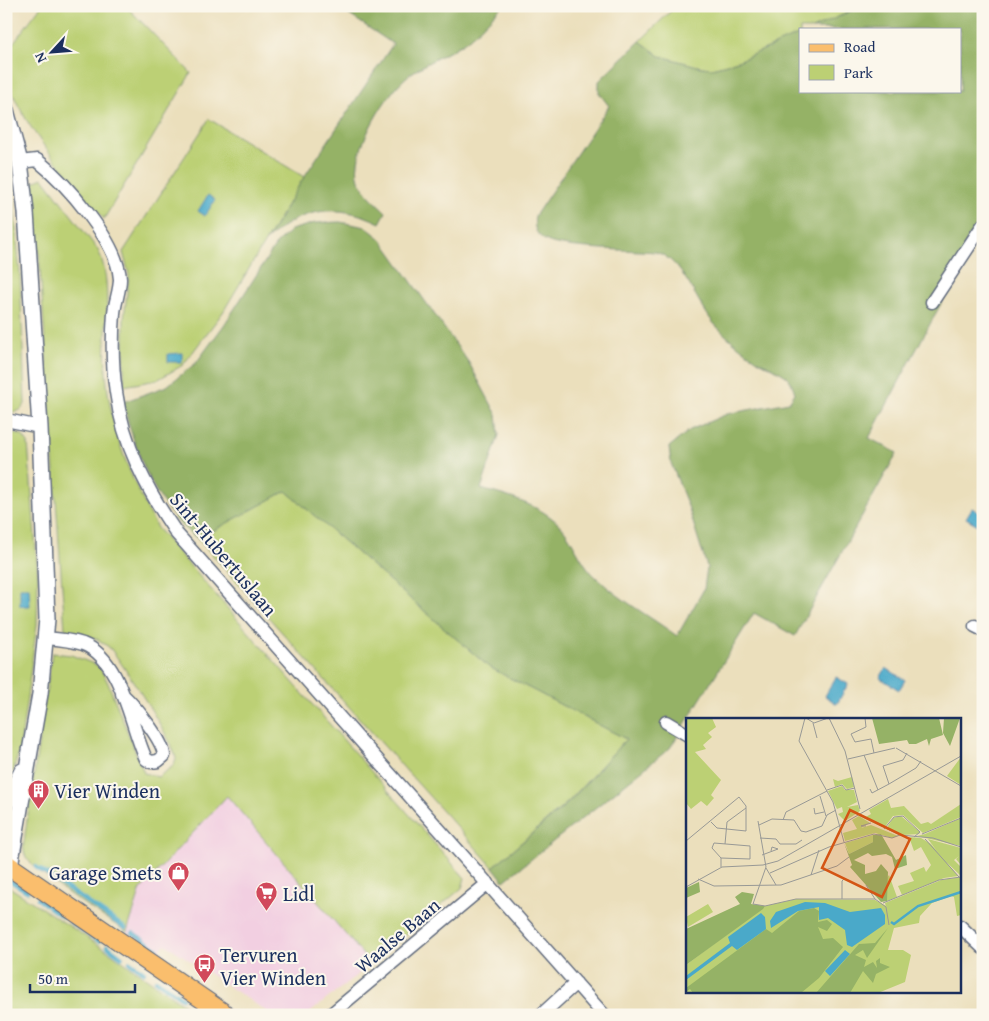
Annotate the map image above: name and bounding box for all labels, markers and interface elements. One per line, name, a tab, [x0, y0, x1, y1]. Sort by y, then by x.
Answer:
north arrow	[28, 28, 78, 78]
legend	[799, 28, 962, 92]
text: Road	[844, 36, 875, 57]
text: N	[29, 49, 51, 66]
text: Park	[844, 62, 873, 83]
street label: Sint-Hubertuslaan	[163, 486, 285, 622]
inset map	[686, 718, 962, 994]
place label: Vier Winden	[54, 776, 160, 805]
building icon: Vier Winden	[26, 778, 50, 809]
place label: Garage Smets	[49, 858, 162, 887]
shop icon: Garage Smets	[166, 860, 190, 891]
place label: Lidl	[283, 879, 315, 908]
supermarket icon: Lidl	[255, 881, 279, 912]
street label: Waalse Baan	[348, 890, 446, 980]
place label: Tervuren Vier Winden	[220, 940, 326, 992]
bus stop icon: Tervuren Vier Winden	[192, 953, 216, 984]
scale bar	[30, 961, 135, 993]
text: 50 m	[38, 968, 69, 989]

